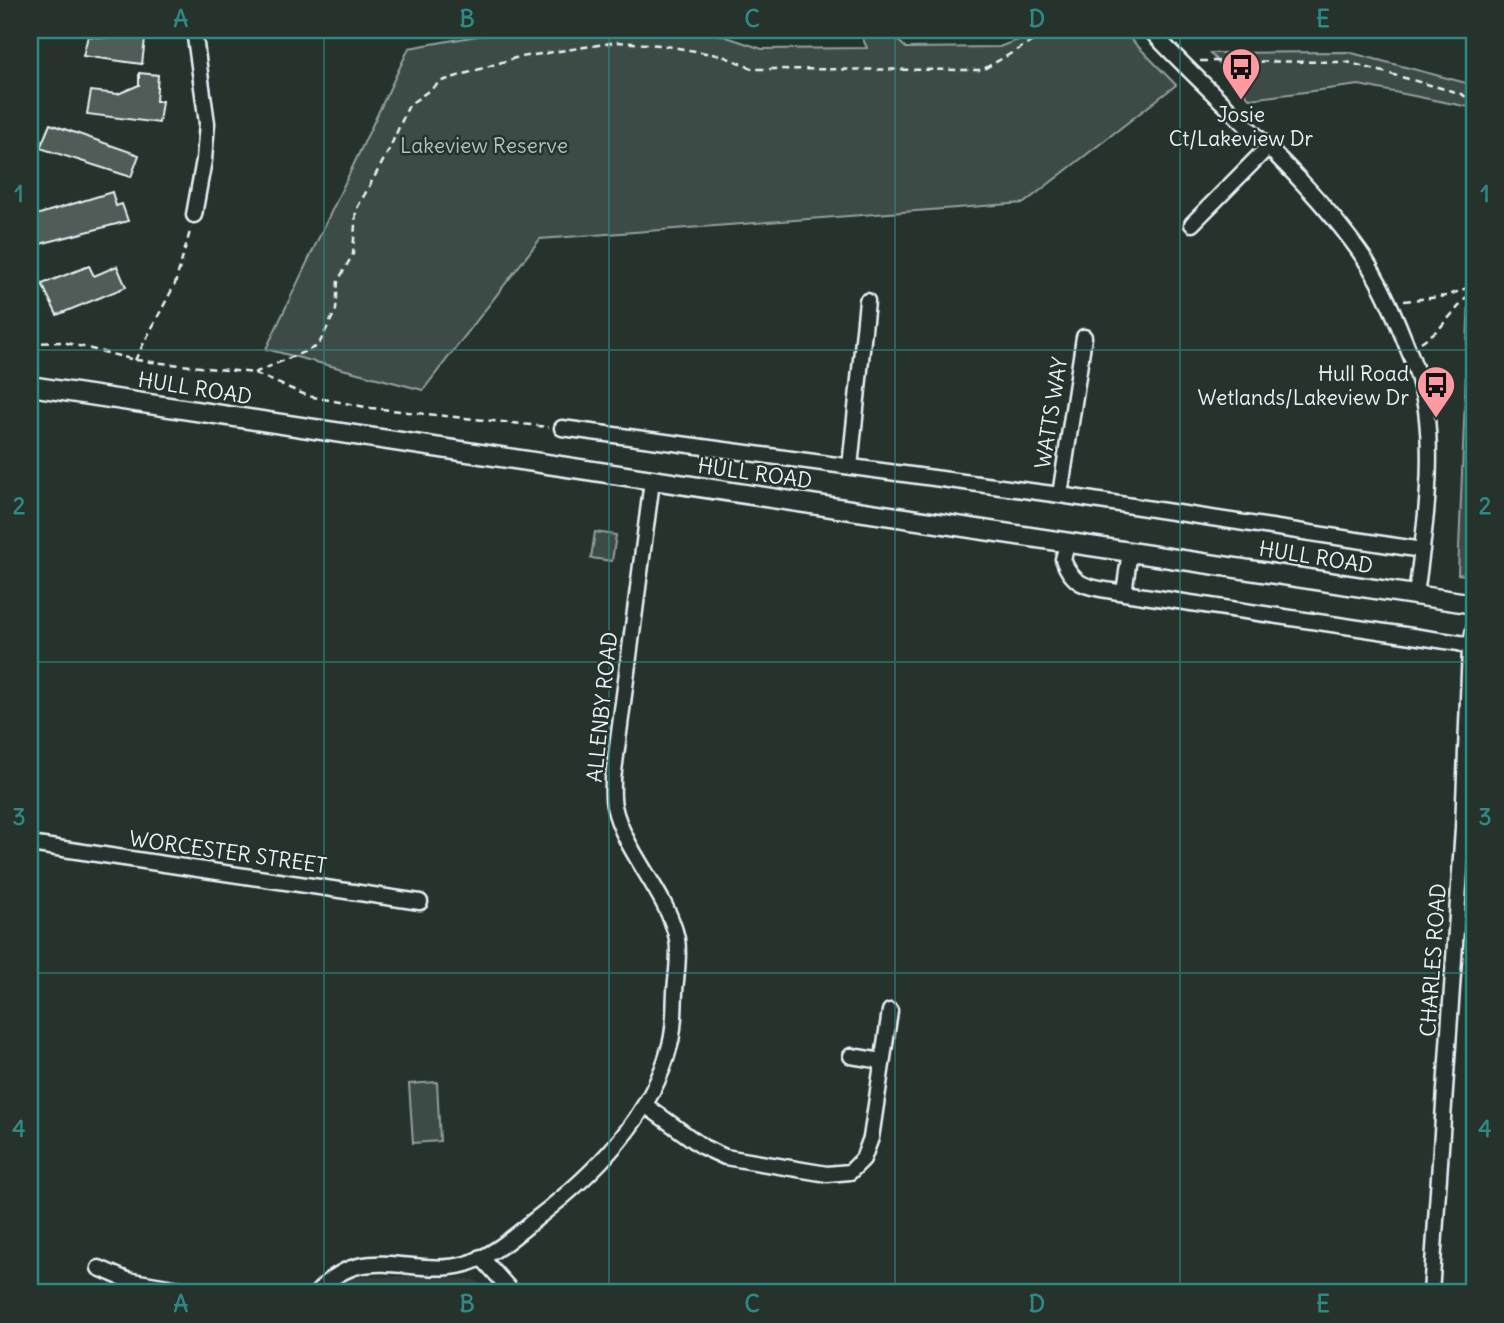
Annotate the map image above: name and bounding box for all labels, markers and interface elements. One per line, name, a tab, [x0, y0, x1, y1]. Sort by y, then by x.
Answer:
text: A	[174, 4, 189, 33]
text: B	[459, 4, 475, 33]
text: C	[744, 4, 760, 33]
text: D	[1029, 4, 1045, 33]
text: E	[1316, 4, 1330, 33]
bus stop icon: Josie Ct/Lakeview Dr	[1220, 46, 1262, 101]
place label: Josie Ct/Lakeview Dr	[1169, 101, 1314, 152]
park label: Lakeview Reserve	[400, 132, 568, 159]
text: 1	[14, 179, 24, 208]
text: 1	[1480, 179, 1490, 208]
street label: WATTS WAY	[1029, 355, 1073, 471]
place label: Hull Road Wetlands/Lakeview Dr	[1198, 360, 1409, 411]
bus stop icon: Hull Road Wetlands/Lakeview Dr	[1415, 364, 1457, 419]
street label: HULL ROAD	[136, 366, 254, 410]
street label: HULL ROAD	[696, 452, 814, 494]
text: 2	[13, 491, 26, 520]
text: 2	[1479, 491, 1492, 520]
street label: HULL ROAD	[1257, 535, 1375, 579]
street label: ALLENBY ROAD	[581, 630, 623, 784]
text: 3	[12, 802, 26, 831]
text: 3	[1478, 802, 1492, 831]
street label: WORCESTER STREET	[127, 825, 329, 879]
street label: CHARLES ROAD	[1414, 882, 1452, 1038]
text: 4	[12, 1114, 26, 1143]
text: 4	[1478, 1114, 1492, 1143]
text: A	[174, 1289, 189, 1318]
text: B	[459, 1289, 475, 1318]
text: C	[744, 1289, 760, 1318]
text: D	[1029, 1289, 1045, 1318]
text: E	[1316, 1289, 1330, 1318]

